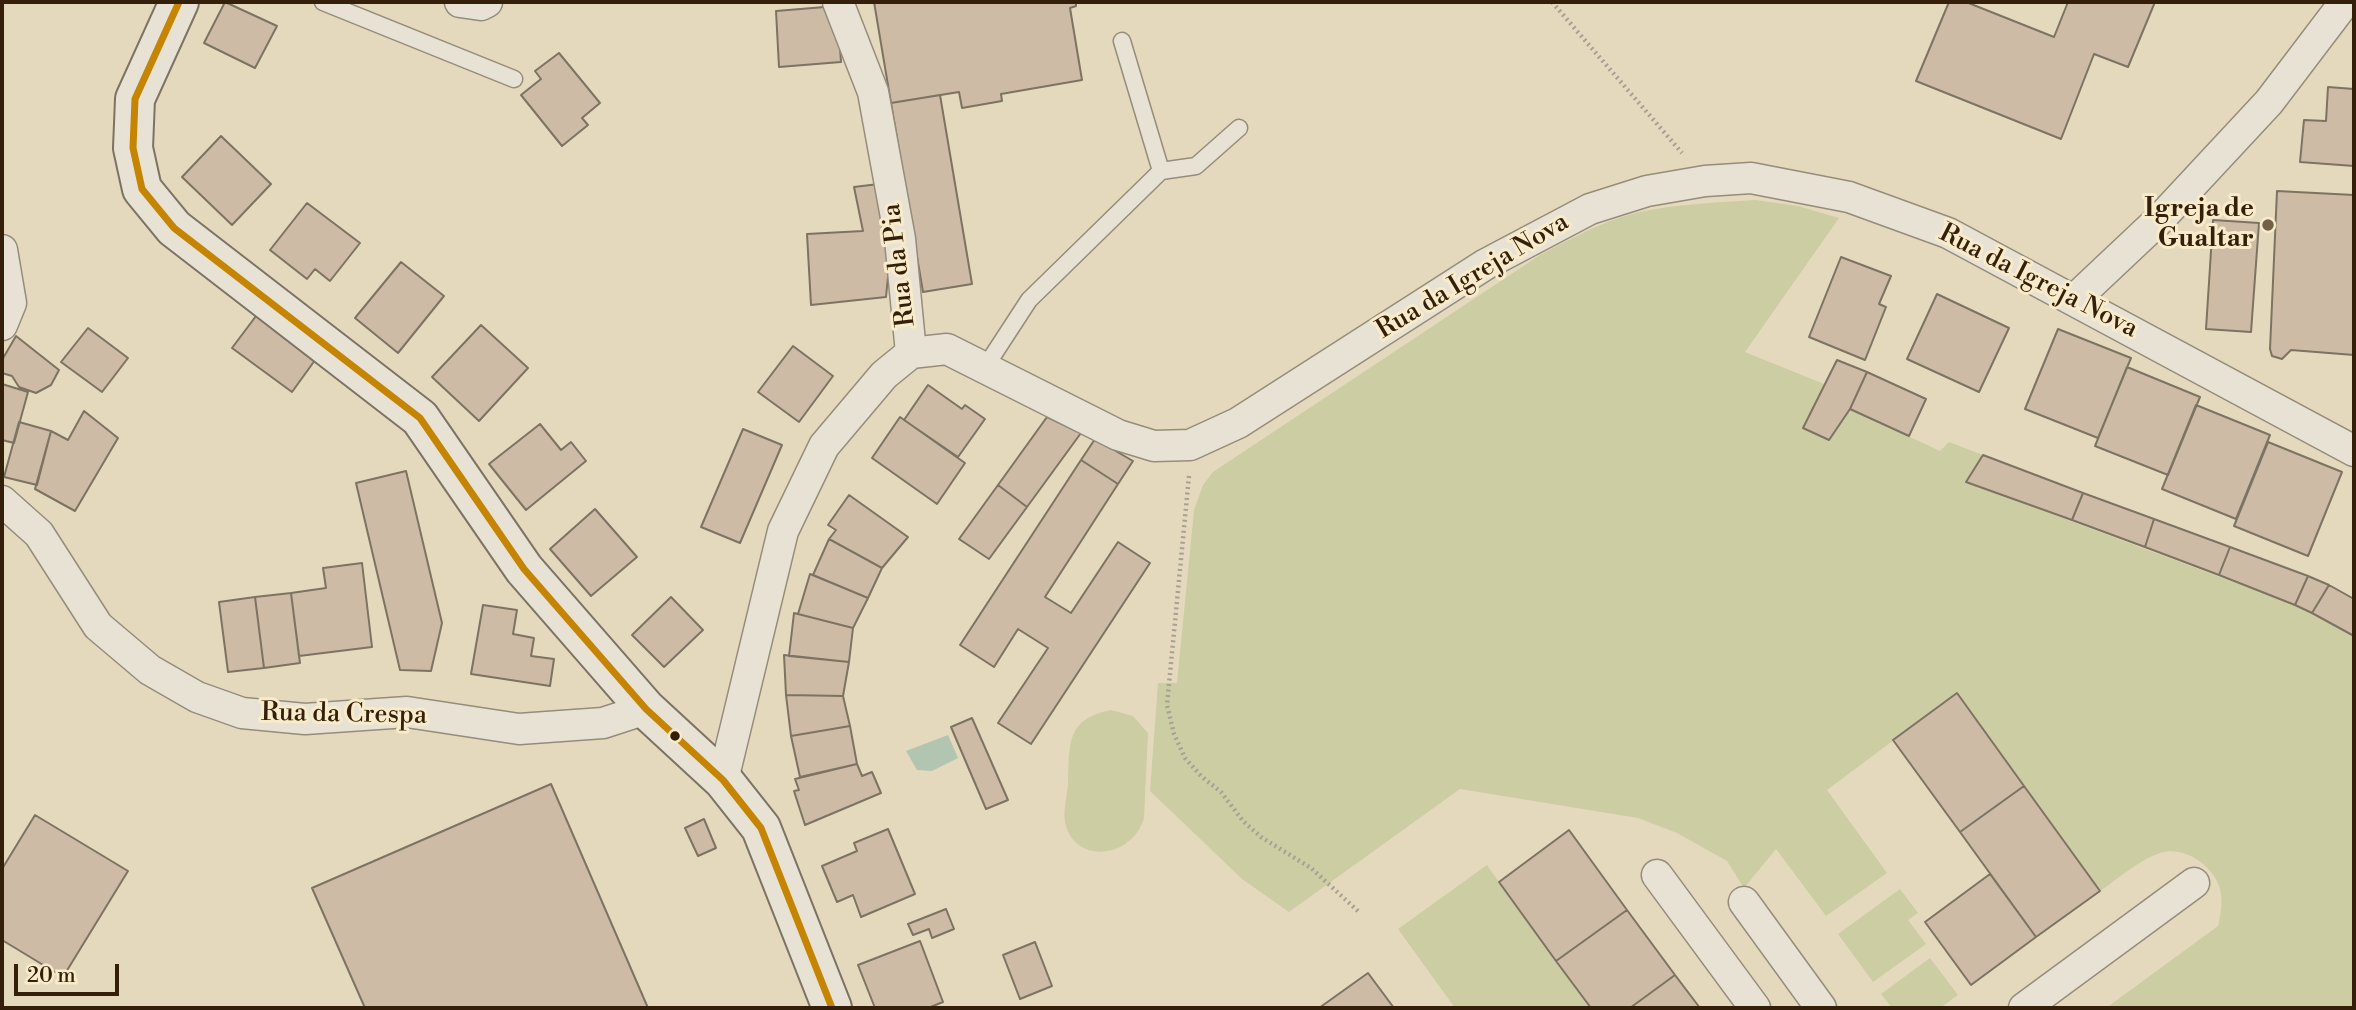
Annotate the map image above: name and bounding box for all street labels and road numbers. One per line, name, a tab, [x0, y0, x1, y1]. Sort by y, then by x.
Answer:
street label: Rua da Pia	[877, 202, 923, 328]
street label: Rua da Igreja Nova	[1371, 207, 1575, 347]
street label: Rua da Igreja Nova	[1933, 218, 2143, 346]
street label: Rua da Crespa	[261, 698, 427, 732]

